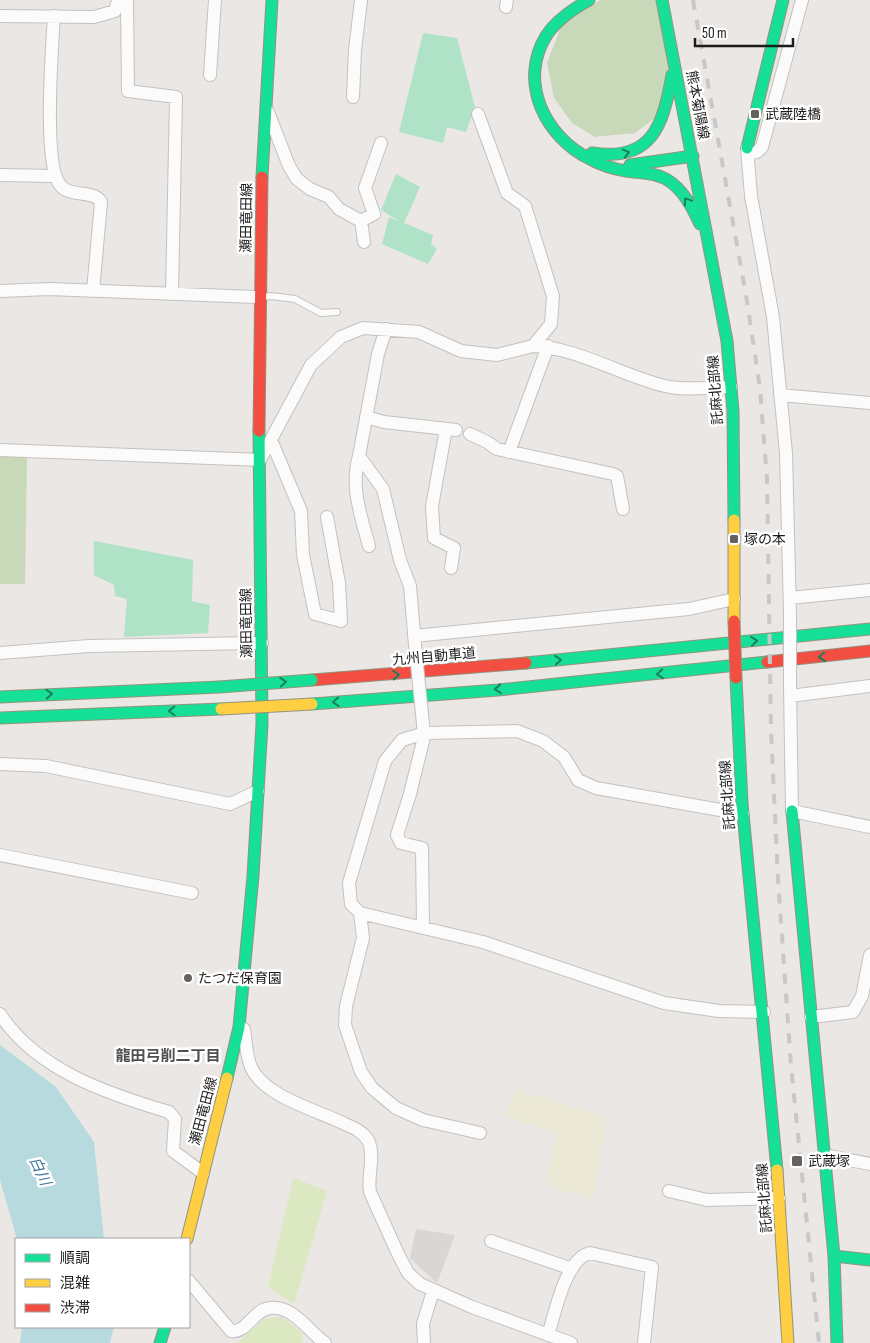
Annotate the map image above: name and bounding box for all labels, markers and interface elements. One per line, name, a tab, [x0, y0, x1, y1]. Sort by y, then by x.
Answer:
scale bar	[695, 15, 792, 47]
text: 50 m	[702, 24, 727, 43]
street label: 熊本菊陽線	[682, 69, 713, 141]
place label: 武蔵陸橋	[765, 106, 821, 123]
marker: 武蔵陸橋	[749, 108, 761, 120]
one-way arrow	[621, 148, 629, 158]
street label: 瀬田竜田線	[237, 183, 256, 253]
one-way arrow	[684, 197, 693, 206]
street label: 託麻北部線	[705, 354, 726, 425]
place label: 塚の本	[744, 531, 786, 548]
marker: 塚の本	[728, 533, 740, 545]
street label: 瀬田竜田線	[237, 588, 256, 658]
one-way arrow	[751, 636, 759, 647]
street label: 九州自動車道	[391, 644, 477, 669]
one-way arrow	[817, 651, 825, 662]
one-way arrow	[554, 655, 562, 666]
one-way arrow	[656, 668, 664, 679]
one-way arrow	[392, 669, 400, 680]
one-way arrow	[280, 677, 288, 688]
one-way arrow	[494, 684, 502, 695]
one-way arrow	[45, 689, 53, 700]
one-way arrow	[332, 696, 340, 707]
one-way arrow	[168, 706, 176, 716]
street label: 託麻北部線	[717, 759, 738, 830]
place label: たつだ保育園	[198, 970, 282, 987]
marker: たつだ保育園	[182, 972, 194, 984]
district label: 龍田弓削二丁目	[115, 1047, 221, 1066]
street label: 瀬田竜田線	[186, 1075, 221, 1147]
place label: 武蔵塚	[808, 1153, 850, 1170]
water label: 白川	[25, 1154, 55, 1191]
marker: 武蔵塚	[790, 1154, 804, 1168]
street label: 託麻北部線	[754, 1162, 775, 1233]
legend	[15, 1238, 190, 1328]
text: 順調	[60, 1249, 90, 1268]
text: 混雑	[60, 1274, 90, 1293]
text: 渋滞	[60, 1299, 90, 1318]

